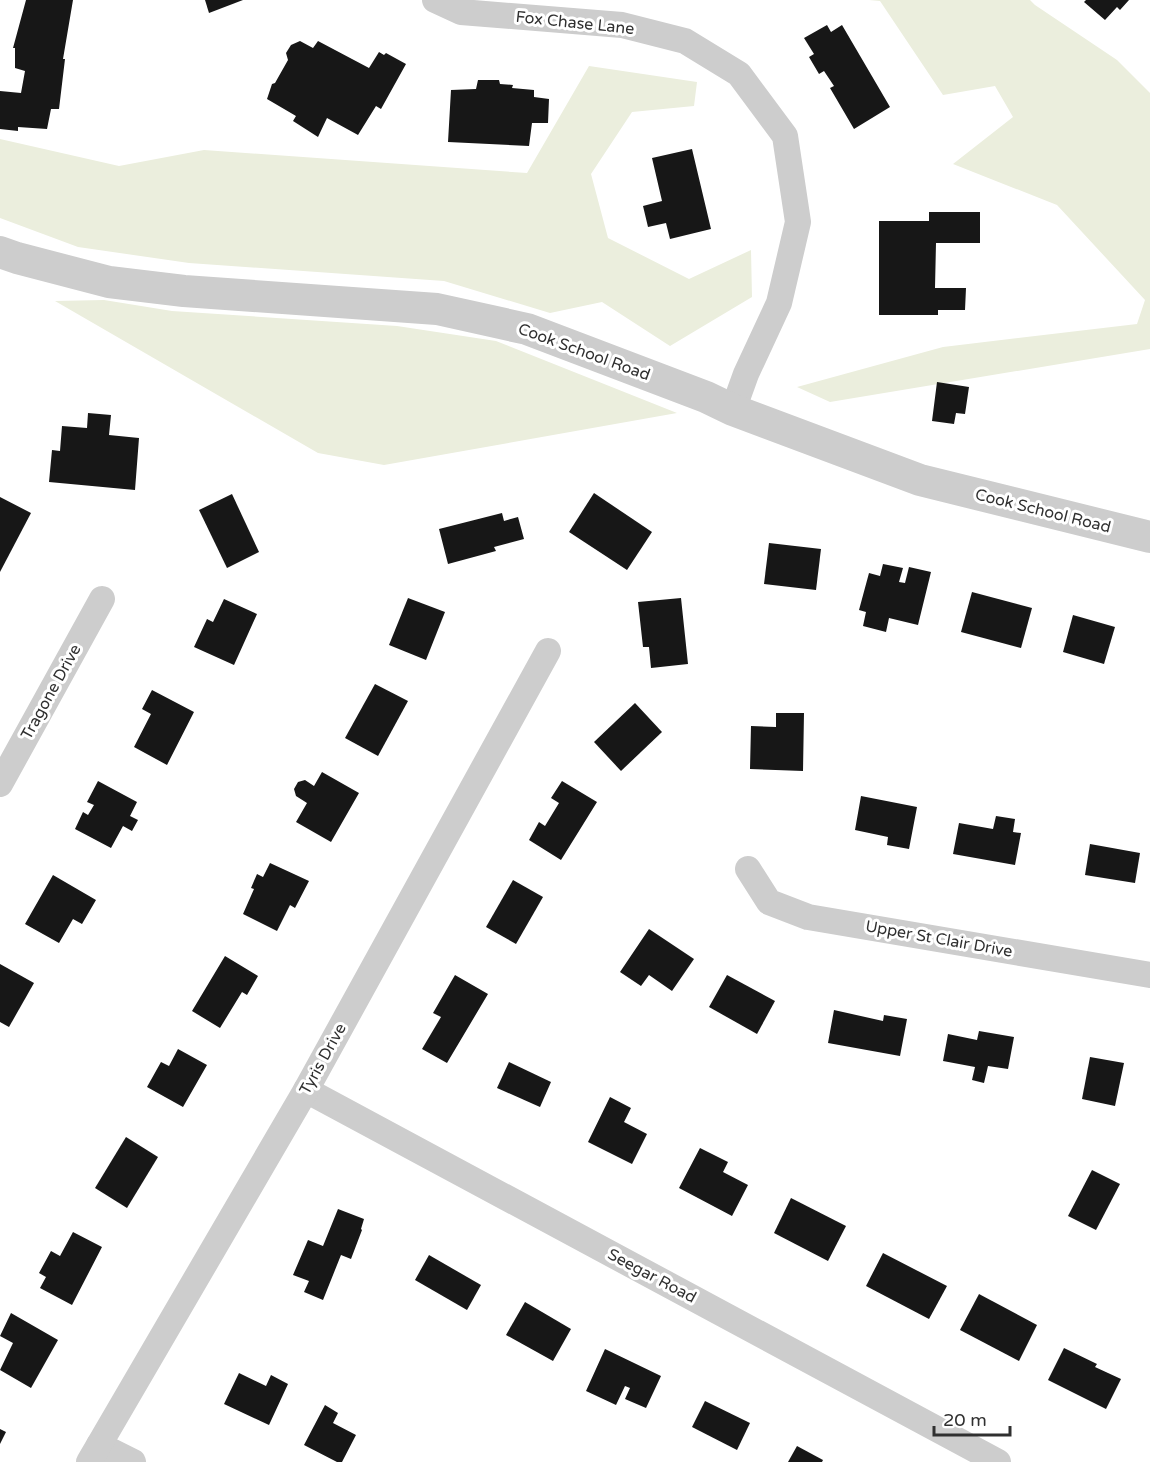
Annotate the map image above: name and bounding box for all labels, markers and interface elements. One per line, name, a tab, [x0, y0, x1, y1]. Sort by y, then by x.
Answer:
street label: Fox Chase Lane	[515, 7, 635, 39]
street label: Cook School Road	[515, 319, 653, 385]
street label: Cook School Road	[973, 484, 1113, 538]
street label: Tragone Drive	[17, 641, 85, 743]
street label: Upper St Clair Drive	[864, 916, 1014, 962]
street label: Tyris Drive	[295, 1020, 351, 1098]
street label: Seegar Road	[604, 1244, 700, 1308]
scale bar	[934, 1399, 1010, 1437]
text: 20 m	[943, 1409, 987, 1431]

